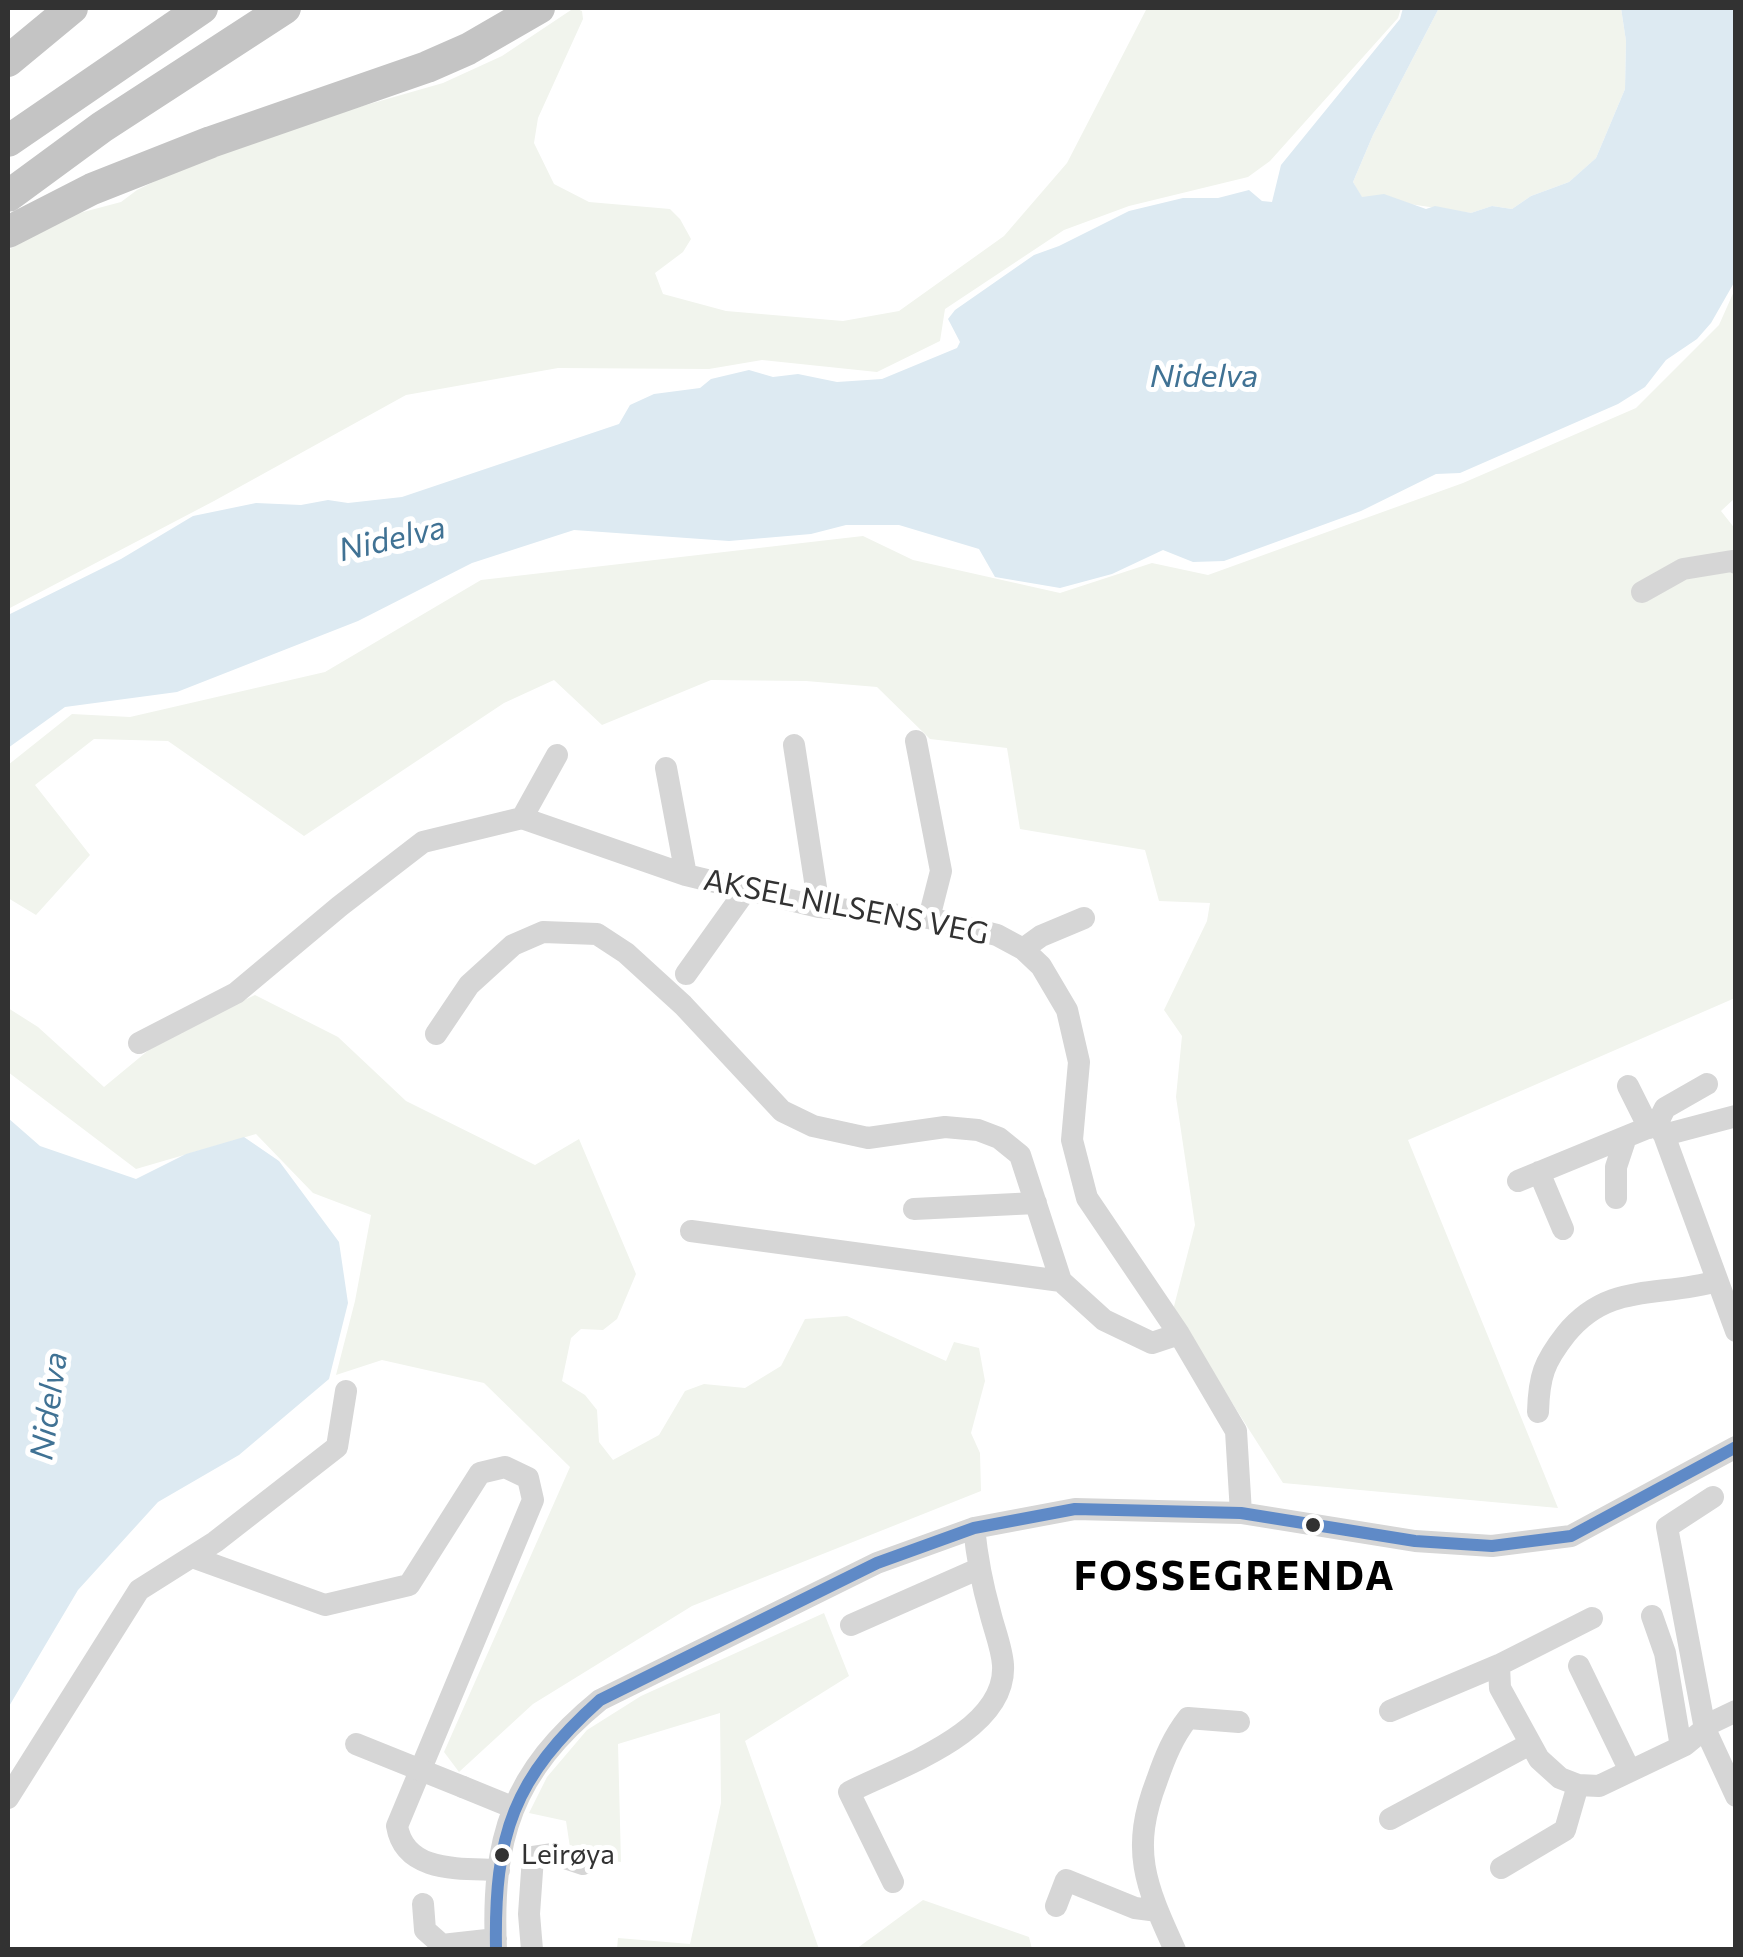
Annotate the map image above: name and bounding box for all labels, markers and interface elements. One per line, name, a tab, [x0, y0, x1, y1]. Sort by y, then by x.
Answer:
water label: Nidelva	[1150, 357, 1258, 395]
water label: Nidelva	[335, 508, 449, 570]
street label: AKSEL NILSENS VEG	[701, 862, 991, 952]
water label: Nidelva	[22, 1350, 76, 1462]
unlabelled marker	[1303, 1515, 1323, 1535]
district label: FOSSEGRENDA	[1074, 1553, 1396, 1601]
place label: Leirøya	[521, 1838, 615, 1872]
marker: Leirøya	[492, 1845, 512, 1865]

